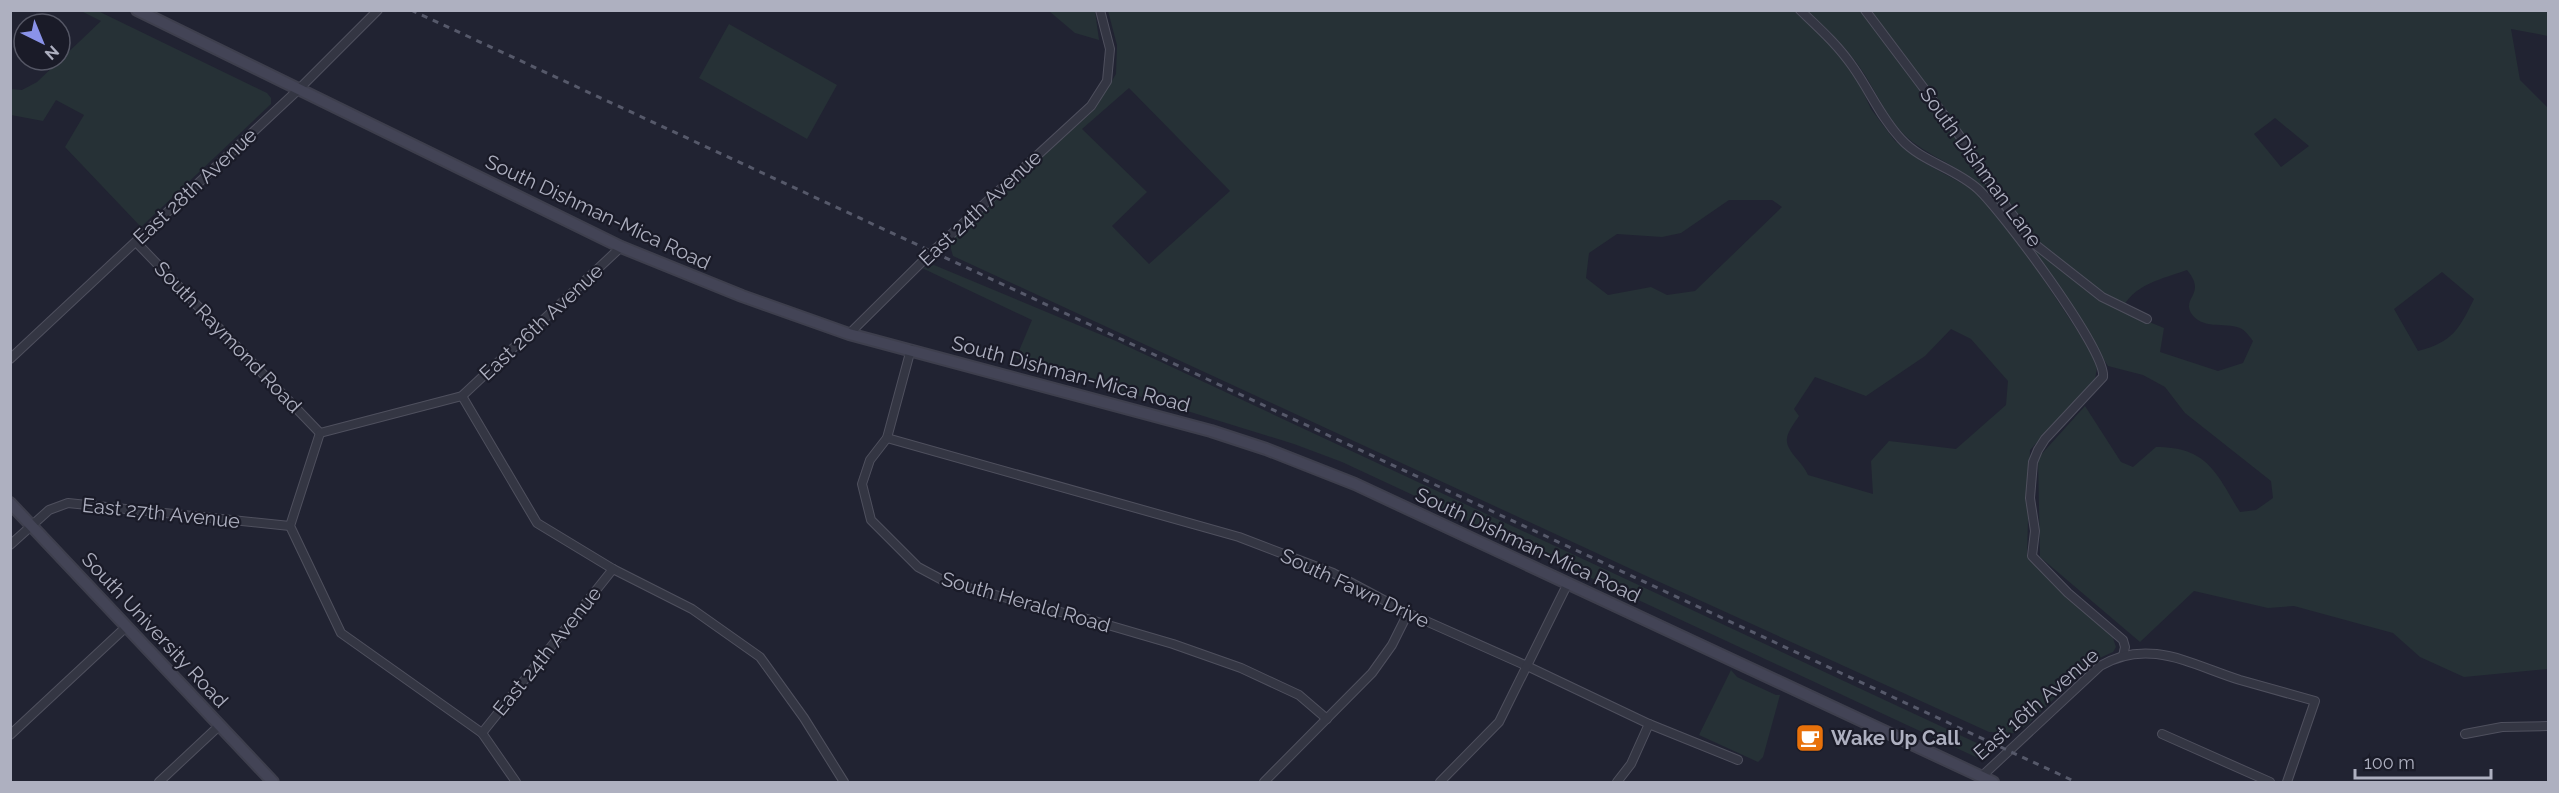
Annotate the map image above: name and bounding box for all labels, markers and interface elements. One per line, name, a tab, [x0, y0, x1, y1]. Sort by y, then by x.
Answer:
north arrow	[12, 12, 72, 72]
text: N	[41, 41, 63, 64]
street label: South Dishman Lane	[1915, 83, 2047, 252]
street label: East 28th Avenue	[128, 123, 262, 249]
street label: East 24th Avenue	[914, 145, 1046, 271]
street label: South Dishman-Mica Road	[482, 149, 714, 275]
street label: South Raymond Road	[149, 256, 307, 418]
street label: East 26th Avenue	[474, 258, 608, 385]
street label: South Dishman-Mica Road	[949, 331, 1193, 417]
street label: South Dishman-Mica Road	[1412, 482, 1644, 608]
street label: East 27th Avenue	[81, 493, 241, 533]
street label: South Fawn Drive	[1277, 543, 1433, 633]
street label: South University Road	[77, 547, 233, 713]
street label: South Herald Road	[939, 566, 1113, 638]
street label: East 24th Avenue	[488, 582, 606, 720]
street label: East 16th Avenue	[1968, 643, 2104, 765]
cafe icon: Wake Up Call	[1794, 722, 1826, 754]
place label: Wake Up Call	[1831, 726, 1961, 750]
scale bar	[2355, 742, 2492, 780]
text: 100 m	[2364, 752, 2415, 773]

